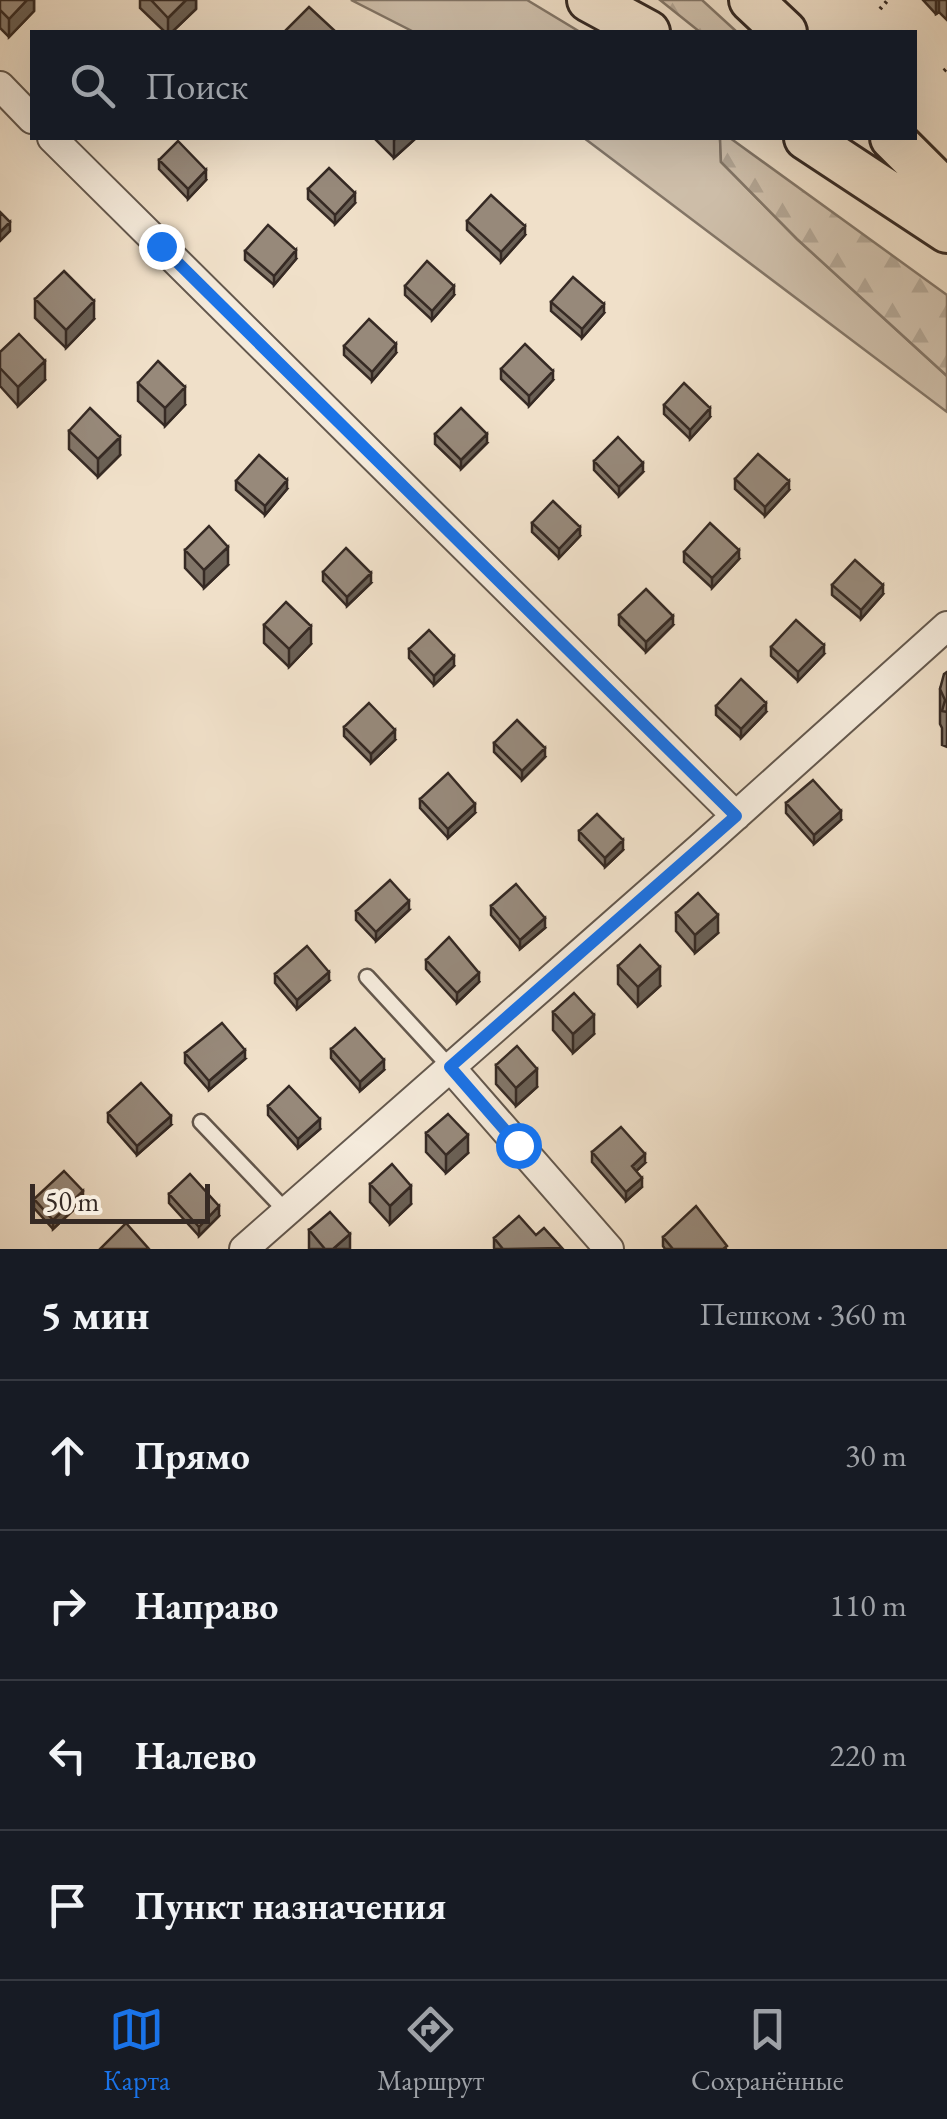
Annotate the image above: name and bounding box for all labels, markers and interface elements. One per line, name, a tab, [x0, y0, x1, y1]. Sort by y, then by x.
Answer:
search box	[30, 30, 917, 140]
icon: search	[65, 58, 120, 113]
text: Поиск	[145, 61, 248, 110]
route end	[139, 224, 185, 270]
route start	[496, 1123, 542, 1169]
scale bar	[30, 1179, 210, 1224]
text: 50 m	[45, 1183, 99, 1219]
text: 5 мин	[40, 1287, 149, 1342]
text: Пешком · 360 m	[699, 1293, 907, 1335]
icon: ahead	[40, 1428, 95, 1483]
text: Прямо	[135, 1431, 250, 1480]
text: 30 m	[845, 1434, 907, 1476]
icon: right	[40, 1578, 95, 1633]
text: Направо	[135, 1581, 278, 1630]
text: 110 m	[830, 1584, 907, 1626]
icon: left	[40, 1728, 95, 1783]
text: Налево	[135, 1731, 256, 1780]
text: 220 m	[830, 1734, 907, 1776]
icon: arrive	[40, 1878, 95, 1933]
text: Пункт назначения	[135, 1881, 446, 1930]
tab: Карта	[103, 2002, 170, 2098]
tab: Маршрут	[377, 2002, 484, 2098]
tab: Сохранённые	[691, 2002, 844, 2098]

